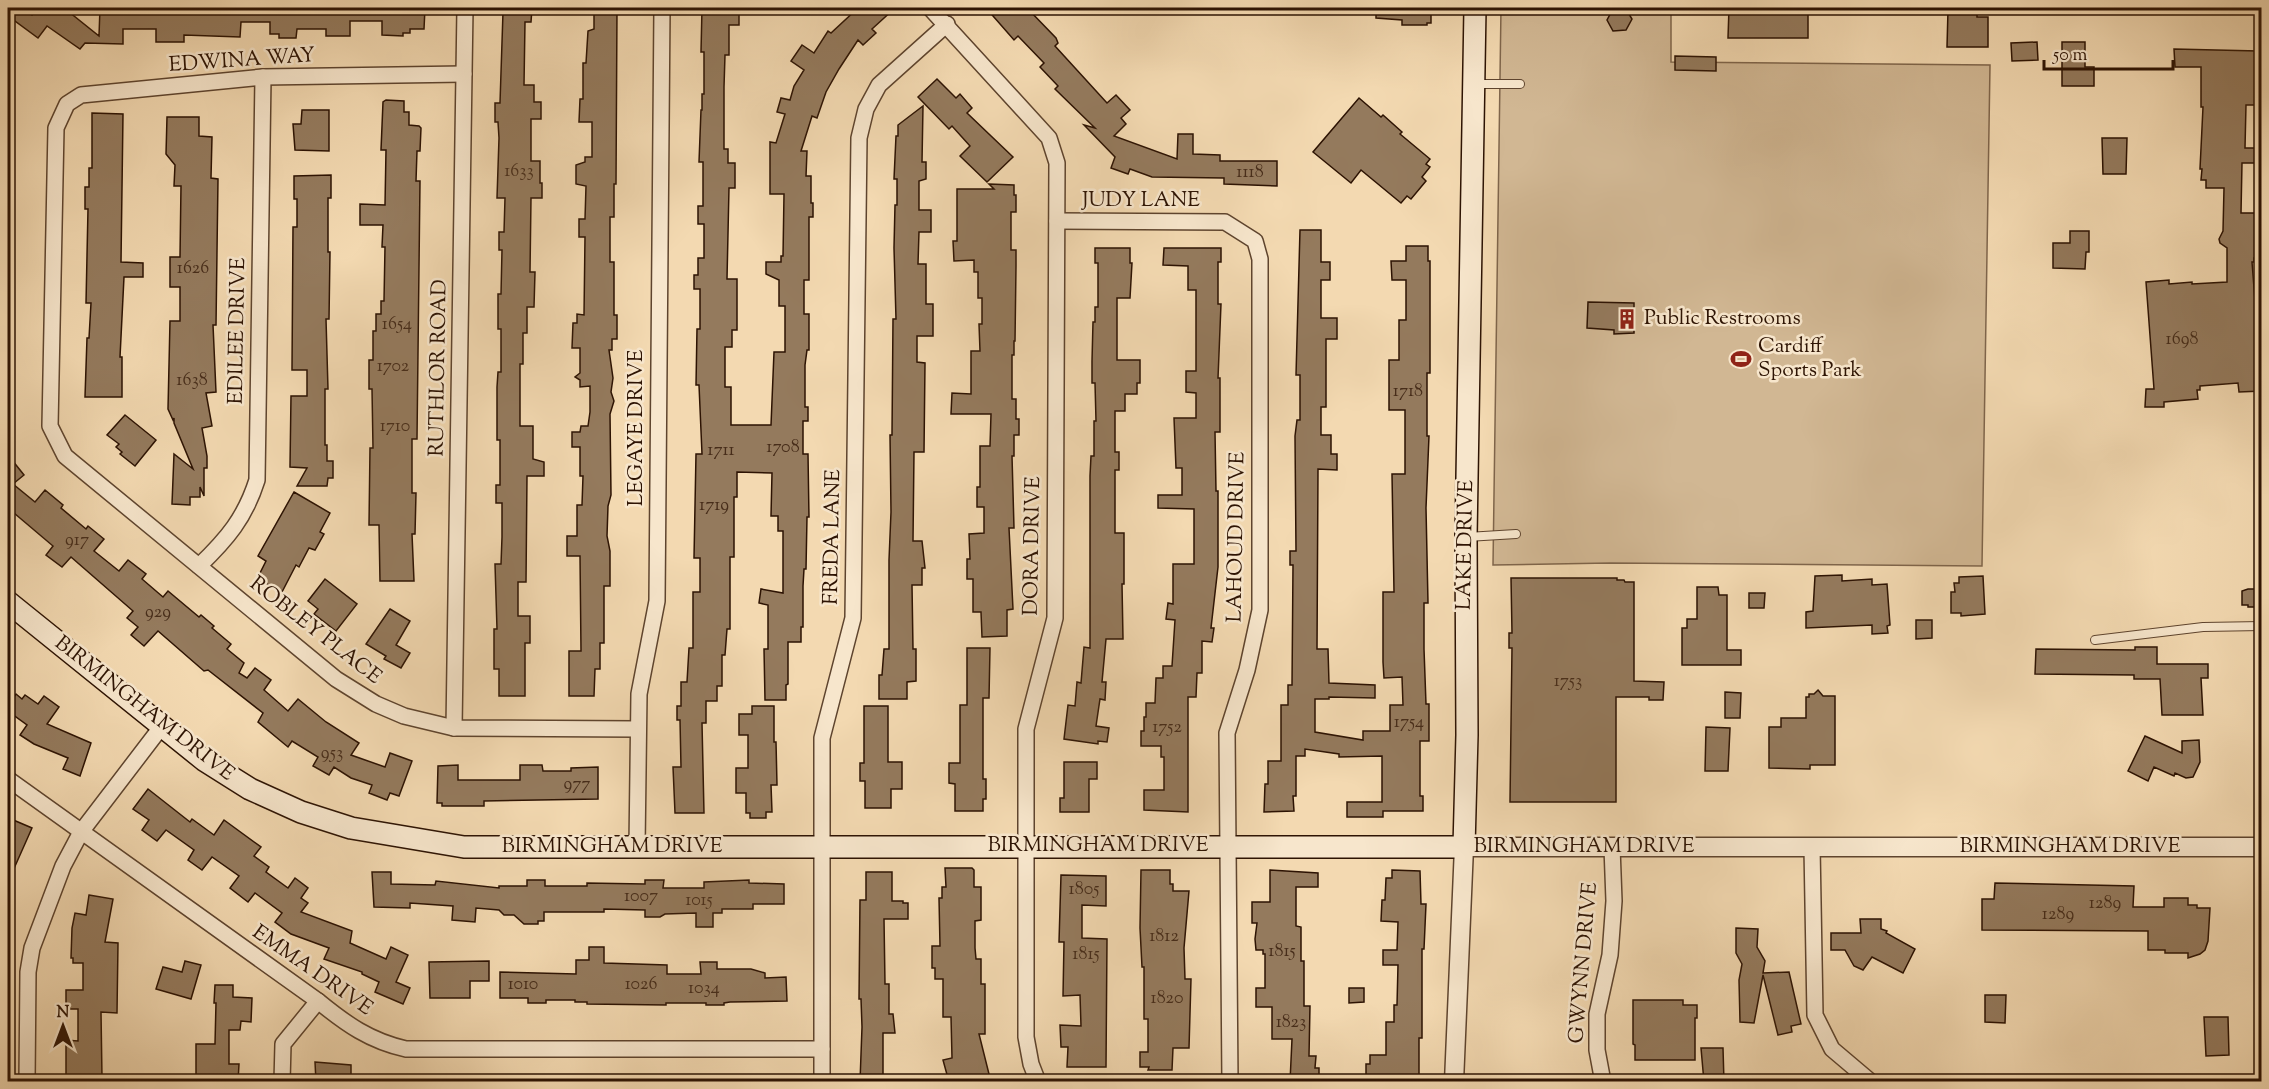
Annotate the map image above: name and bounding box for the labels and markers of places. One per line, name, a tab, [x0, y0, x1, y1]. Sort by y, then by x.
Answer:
place label: Public Restrooms	[1644, 304, 1801, 334]
building icon: Public Restrooms	[1615, 307, 1639, 331]
place label: Cardiff Sports Park	[1758, 332, 1862, 386]
sports icon: Cardiff Sports Park	[1729, 347, 1753, 371]

